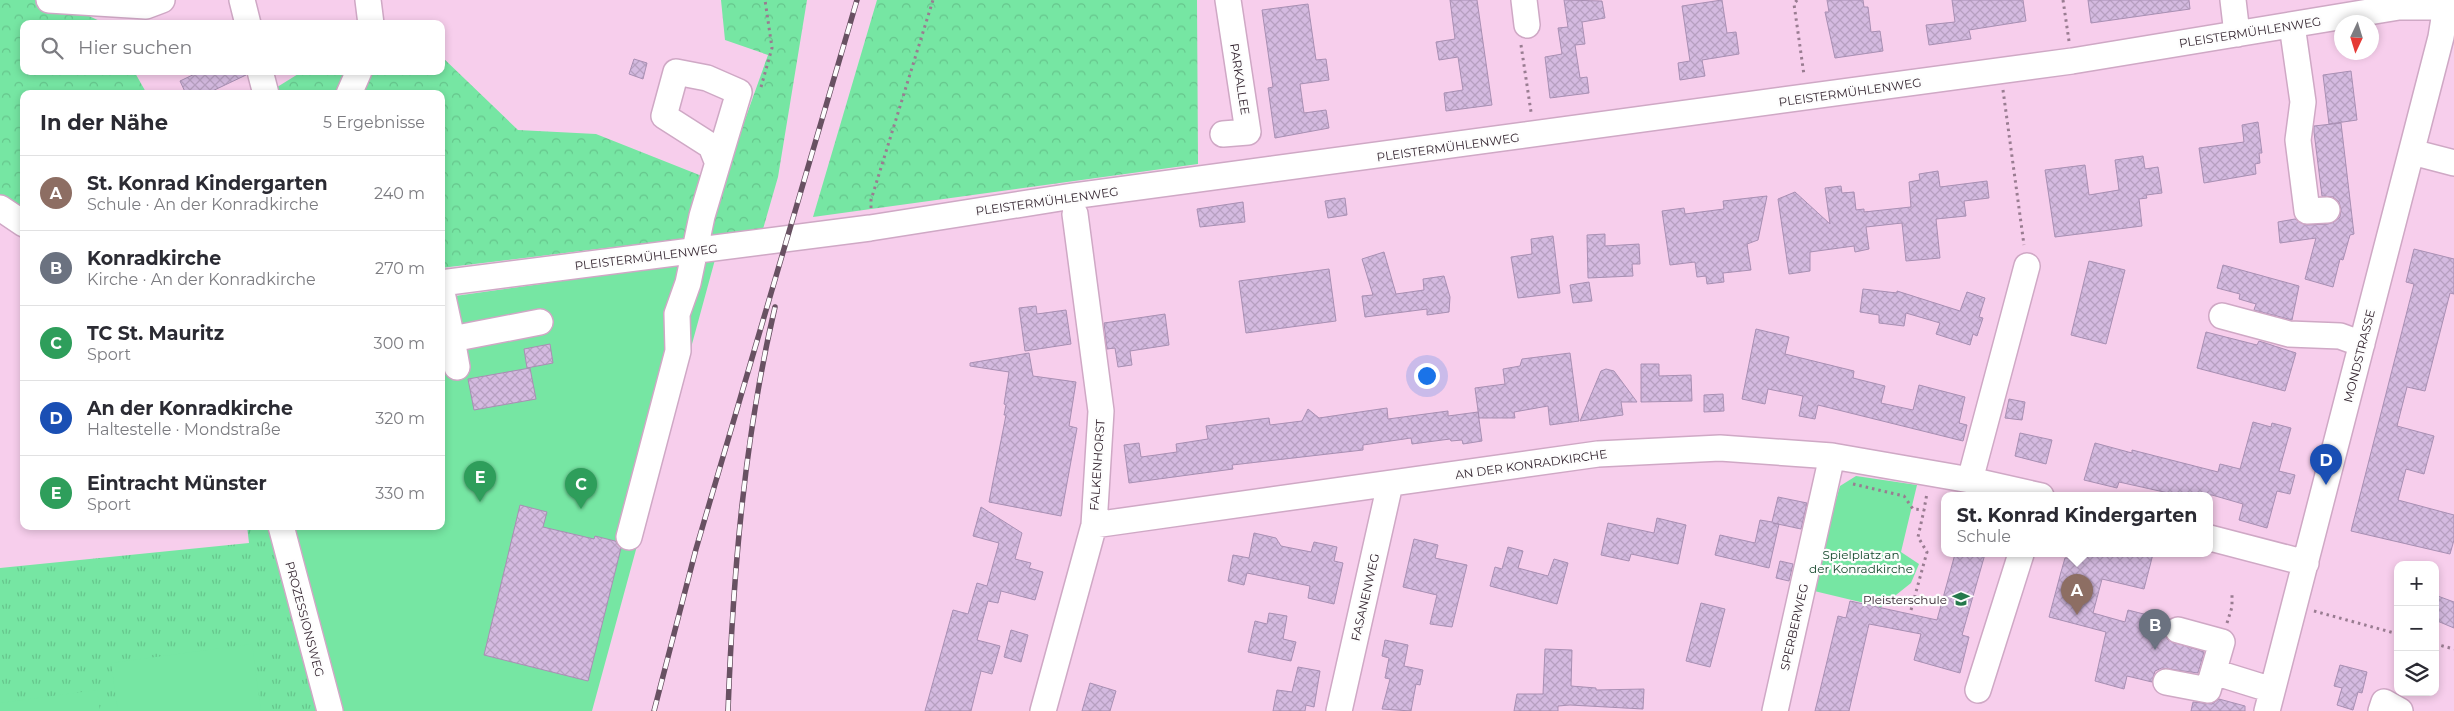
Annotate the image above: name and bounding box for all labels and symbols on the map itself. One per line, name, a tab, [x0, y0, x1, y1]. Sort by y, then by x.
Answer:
street label: PLEISTERMÜHLENWEG	[2178, 13, 2322, 51]
north arrow	[2334, 15, 2379, 60]
street label: PARKALLEE	[1227, 42, 1253, 116]
street label: PLEISTERMÜHLENWEG	[1778, 75, 1922, 109]
street label: PLEISTERMÜHLENWEG	[1376, 130, 1520, 164]
street label: PLEISTERMÜHLENWEG	[975, 184, 1119, 218]
street label: PLEISTERMÜHLENWEG	[574, 241, 718, 273]
street label: MONDSTRASSE	[2340, 308, 2378, 404]
your location	[1414, 363, 1440, 389]
street label: FALKENHORST	[1086, 419, 1108, 511]
pin: D	[2310, 444, 2342, 485]
street label: AN DER KONRADKIRCHE	[1454, 446, 1608, 482]
pin: E	[464, 461, 496, 502]
pin: C	[565, 468, 597, 509]
park label: Spielplatz an der Konradkirche	[1809, 547, 1913, 576]
street label: FASANENWEG	[1348, 552, 1382, 642]
street label: PROZESSIONSWEG	[282, 560, 328, 678]
pin: A	[2061, 574, 2093, 615]
street label: SPERBERWEG	[1777, 582, 1811, 672]
school or university icon: Pleisterschule	[1951, 589, 1971, 609]
place label: Pleisterschule	[1863, 592, 1947, 607]
pin: B	[2139, 609, 2171, 650]

